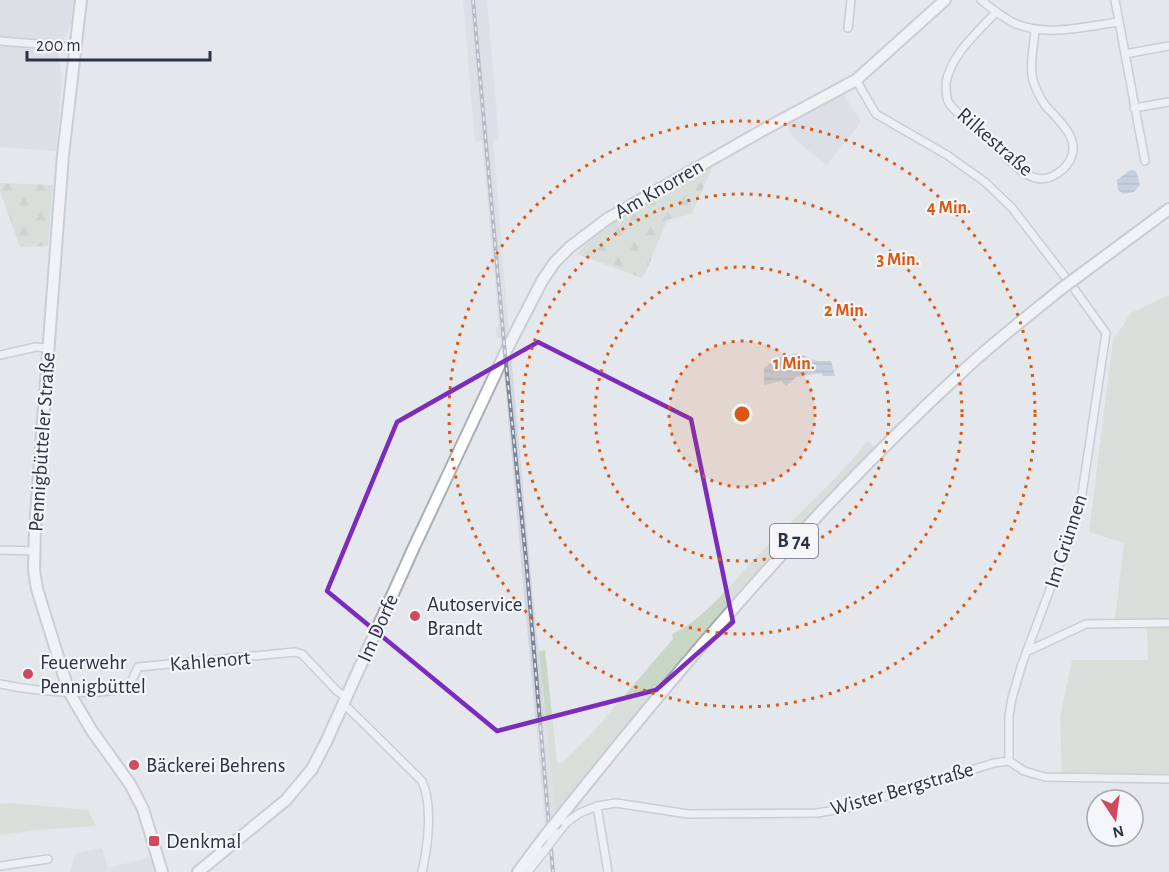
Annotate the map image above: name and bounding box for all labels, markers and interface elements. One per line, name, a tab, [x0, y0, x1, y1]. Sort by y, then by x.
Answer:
scale bar	[27, 24, 210, 62]
text: 200 m	[36, 37, 81, 55]
street label: Rilkestraße	[953, 104, 1037, 180]
street label: Am Knorren	[611, 155, 707, 223]
text: 4 Min.	[927, 199, 971, 217]
text: 3 Min.	[876, 251, 920, 269]
text: 2 Min.	[824, 302, 868, 320]
street label: Pennigbütteler Straße	[25, 351, 59, 533]
text: 1 Min.	[773, 355, 815, 373]
centre of rings	[732, 404, 752, 424]
street label: Im Grünnen	[1041, 492, 1091, 590]
road number: B 74	[770, 524, 818, 558]
street label: Im Dorfe	[354, 591, 402, 665]
place label: Autoservice Brandt	[427, 594, 522, 639]
marker: Autoservice Brandt	[408, 609, 422, 623]
street label: Kahlenort	[169, 647, 252, 675]
place label: Feuerwehr Pennigbüttel	[40, 652, 146, 697]
marker: Feuerwehr Pennigbüttel	[21, 667, 35, 681]
place label: Bäckerei Behrens	[146, 755, 285, 776]
marker: Bäckerei Behrens	[127, 758, 141, 772]
street label: Wister Bergstraße	[828, 759, 976, 819]
north arrow	[1085, 788, 1145, 848]
text: N	[1111, 823, 1125, 841]
place label: Denkmal	[166, 831, 241, 852]
marker: Denkmal	[147, 834, 161, 848]

